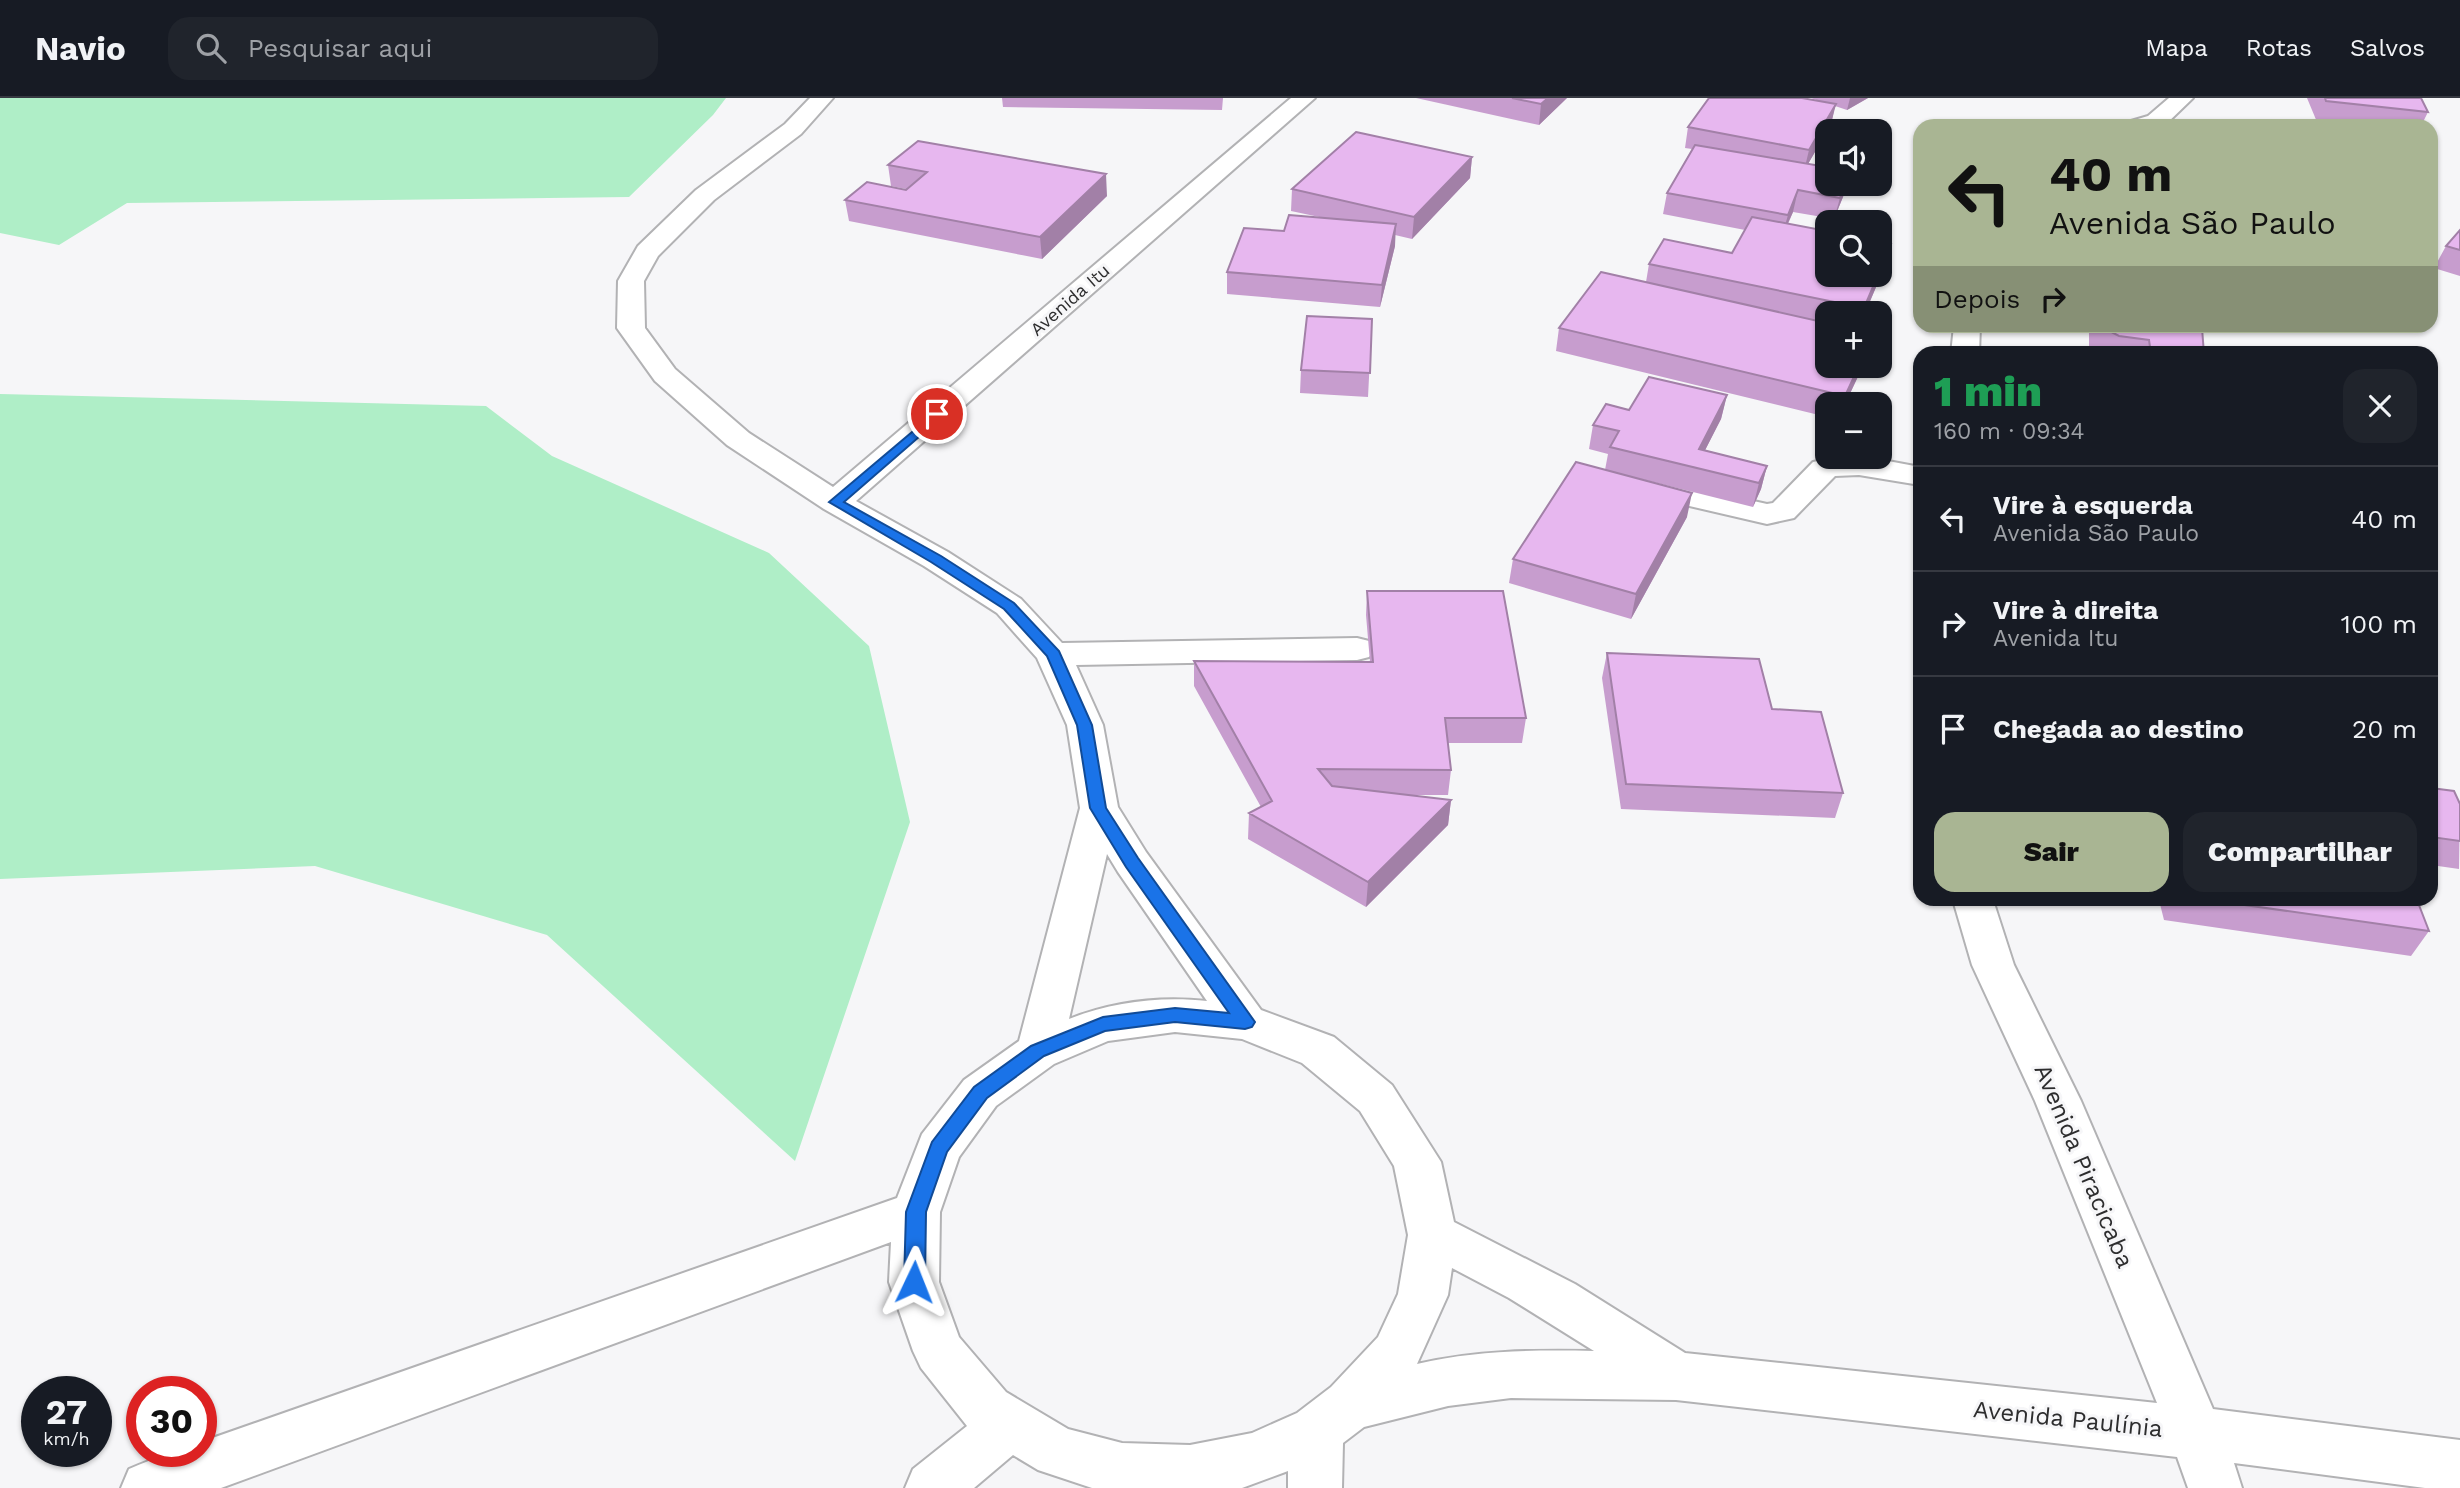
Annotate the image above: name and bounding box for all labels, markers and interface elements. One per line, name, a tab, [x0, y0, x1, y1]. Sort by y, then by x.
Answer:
search box	[168, 17, 658, 80]
text: Navio	[35, 29, 126, 68]
icon: search	[192, 29, 230, 67]
text: Pesquisar aqui	[248, 33, 433, 63]
text: Mapa	[2145, 34, 2208, 62]
text: Rotas	[2246, 34, 2312, 62]
text: Salvos	[2350, 34, 2425, 62]
map controls	[1815, 119, 1892, 469]
button: sound	[1815, 119, 1892, 196]
text: 40 m	[2049, 145, 2172, 203]
icon: left	[1934, 147, 2025, 238]
text: Avenida São Paulo	[2049, 204, 2336, 242]
button: search	[1815, 210, 1892, 287]
street label: Avenida Itu	[1026, 260, 1114, 340]
icon: right	[2034, 280, 2072, 318]
text: Depois	[1934, 284, 2020, 314]
button: +	[1815, 301, 1892, 378]
text: 1 min	[1934, 367, 2042, 416]
button: close	[2343, 369, 2417, 443]
pin	[907, 384, 967, 444]
button: −	[1815, 392, 1892, 469]
icon: arrive	[918, 395, 956, 433]
text: 160 m · 09:34	[1934, 418, 2085, 445]
text: Vire à esquerda	[1993, 490, 2193, 520]
icon: left	[1934, 500, 1972, 538]
text: 40 m	[2351, 504, 2417, 534]
text: Avenida São Paulo	[1993, 520, 2199, 547]
text: Vire à direita	[1993, 595, 2158, 625]
icon: right	[1934, 605, 1972, 643]
text: 100 m	[2341, 609, 2417, 639]
text: Avenida Itu	[1993, 625, 2118, 652]
icon: arrive	[1934, 710, 1972, 748]
text: Chegada ao destino	[1993, 714, 2244, 744]
text: 20 m	[2352, 714, 2417, 744]
button: Sair	[1934, 812, 2169, 892]
button: Compartilhar	[2183, 812, 2417, 892]
street label: Avenida Piracicaba	[2028, 1060, 2140, 1272]
position arrow	[877, 1245, 951, 1319]
speed limit sign: 30	[126, 1376, 217, 1467]
text: 27	[46, 1391, 87, 1433]
street label: Avenida Paulínia	[1972, 1395, 2164, 1443]
text: km/h	[43, 1428, 90, 1449]

